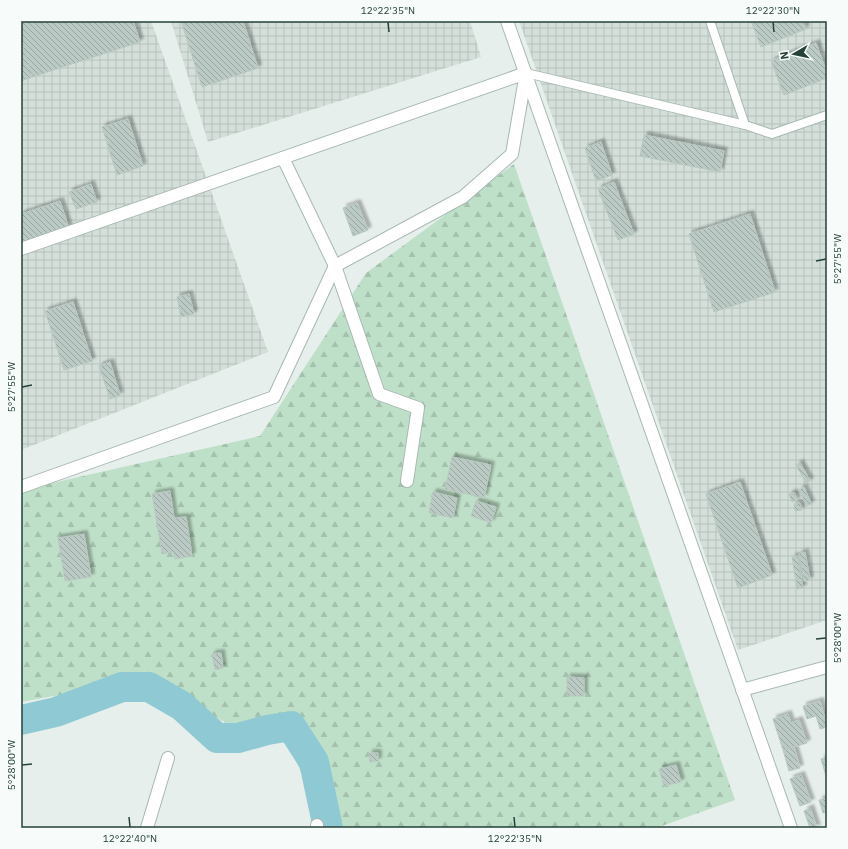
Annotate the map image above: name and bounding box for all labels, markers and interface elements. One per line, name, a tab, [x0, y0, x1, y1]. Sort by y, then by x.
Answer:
text: 12°22'35"N	[361, 4, 415, 17]
text: 12°22'30"N	[746, 4, 800, 17]
north arrow	[774, 34, 814, 74]
text: N	[777, 51, 792, 61]
text: 5°27'55"W	[831, 234, 844, 284]
text: 5°27'55"W	[5, 362, 18, 412]
text: 5°28'00"W	[831, 613, 844, 663]
text: 5°28'00"W	[5, 740, 18, 790]
text: 12°22'40"N	[103, 832, 157, 845]
text: 12°22'35"N	[488, 832, 542, 845]

